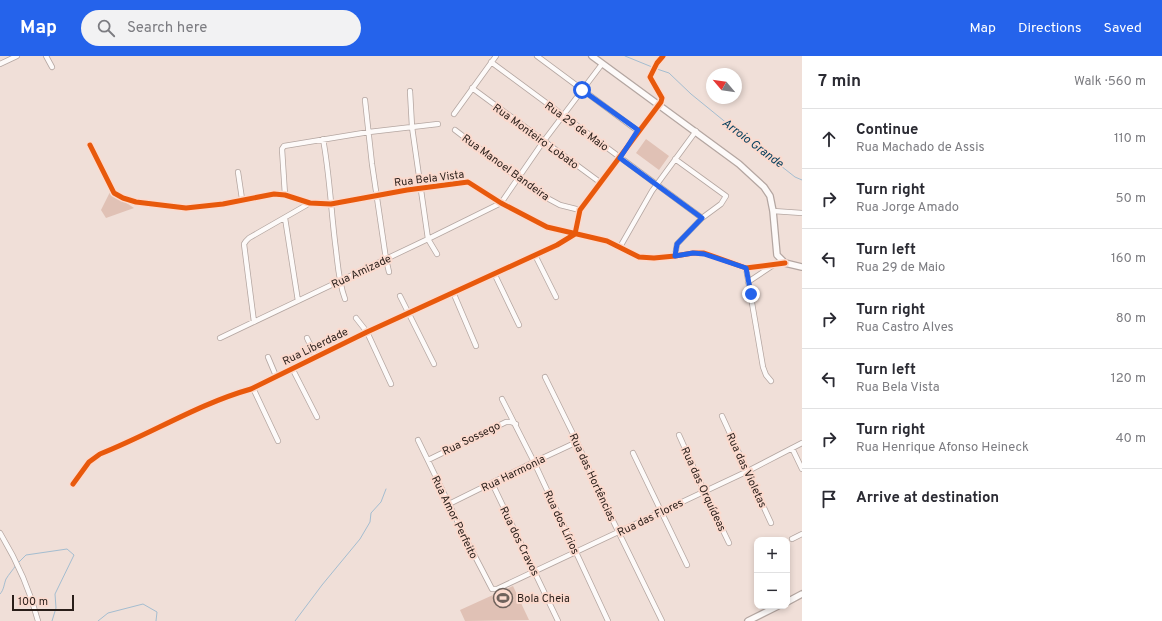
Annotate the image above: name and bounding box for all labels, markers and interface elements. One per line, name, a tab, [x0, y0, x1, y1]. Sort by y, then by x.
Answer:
search box	[81, 10, 361, 46]
text: Map	[20, 16, 57, 40]
icon: search	[95, 17, 117, 39]
text: Search here	[127, 19, 207, 38]
text: Map	[970, 20, 996, 37]
text: Directions	[1018, 20, 1082, 37]
text: Saved	[1104, 20, 1142, 37]
north arrow	[706, 68, 742, 104]
text: 7 min	[818, 71, 861, 93]
text: Walk · 560 m	[1074, 74, 1146, 90]
route start	[573, 81, 591, 99]
street label: Rua 29 de Maio	[542, 99, 611, 155]
street label: Rua Monteiro Lobato	[490, 101, 581, 173]
water label: Arroio Grande	[719, 116, 787, 173]
text: Continue	[856, 121, 918, 140]
icon: ahead	[818, 128, 840, 150]
street label: Rua Manoel Bandeira	[459, 131, 552, 204]
text: 110 m	[1114, 131, 1146, 147]
text: Rua Machado de Assis	[856, 140, 985, 156]
street label: Rua Bela Vista	[393, 168, 465, 190]
text: Turn right	[856, 181, 925, 200]
icon: right	[818, 188, 840, 210]
text: 50 m	[1116, 191, 1146, 207]
text: Rua Jorge Amado	[856, 200, 959, 216]
text: Turn left	[856, 241, 916, 260]
icon: left	[818, 248, 840, 270]
text: 160 m	[1111, 251, 1146, 267]
street label: Rua Amizade	[329, 252, 394, 292]
text: Rua 29 de Maio	[856, 260, 945, 276]
route end	[742, 285, 760, 303]
text: Turn right	[856, 301, 925, 320]
icon: right	[818, 308, 840, 330]
text: 80 m	[1116, 311, 1146, 327]
text: Rua Castro Alves	[856, 320, 954, 336]
street label: Rua Liberdade	[280, 325, 351, 369]
text: Turn left	[856, 361, 916, 380]
icon: left	[818, 368, 840, 390]
text: 120 m	[1111, 371, 1146, 387]
text: Rua Bela Vista	[856, 380, 940, 396]
street label: Rua Sossego	[440, 419, 503, 459]
text: Turn right	[856, 421, 925, 440]
icon: right	[818, 428, 840, 450]
street label: Rua das Hortências	[566, 431, 619, 524]
street label: Rua das Violetas	[723, 431, 770, 510]
text: 40 m	[1116, 431, 1146, 447]
text: Rua Henrique Afonso Heineck	[856, 440, 1029, 456]
street label: Rua das Orquídeas	[677, 445, 729, 534]
street label: Rua Harmonia	[479, 452, 548, 495]
street label: Rua Amor Perfeito	[428, 474, 480, 561]
street label: Rua dos Lírios	[540, 488, 582, 557]
icon: arrive	[818, 488, 840, 510]
text: Arrive at destination	[856, 489, 999, 508]
street label: Rua das Flores	[615, 496, 686, 540]
street label: Rua dos Cravos	[496, 504, 542, 578]
map controls	[754, 537, 790, 609]
button: +	[754, 537, 790, 573]
button: −	[754, 573, 790, 609]
sports icon: Bola Cheia	[492, 587, 514, 609]
place label: Bola Cheia	[517, 592, 570, 606]
scale bar	[12, 593, 74, 612]
text: 100 m	[18, 595, 48, 609]

